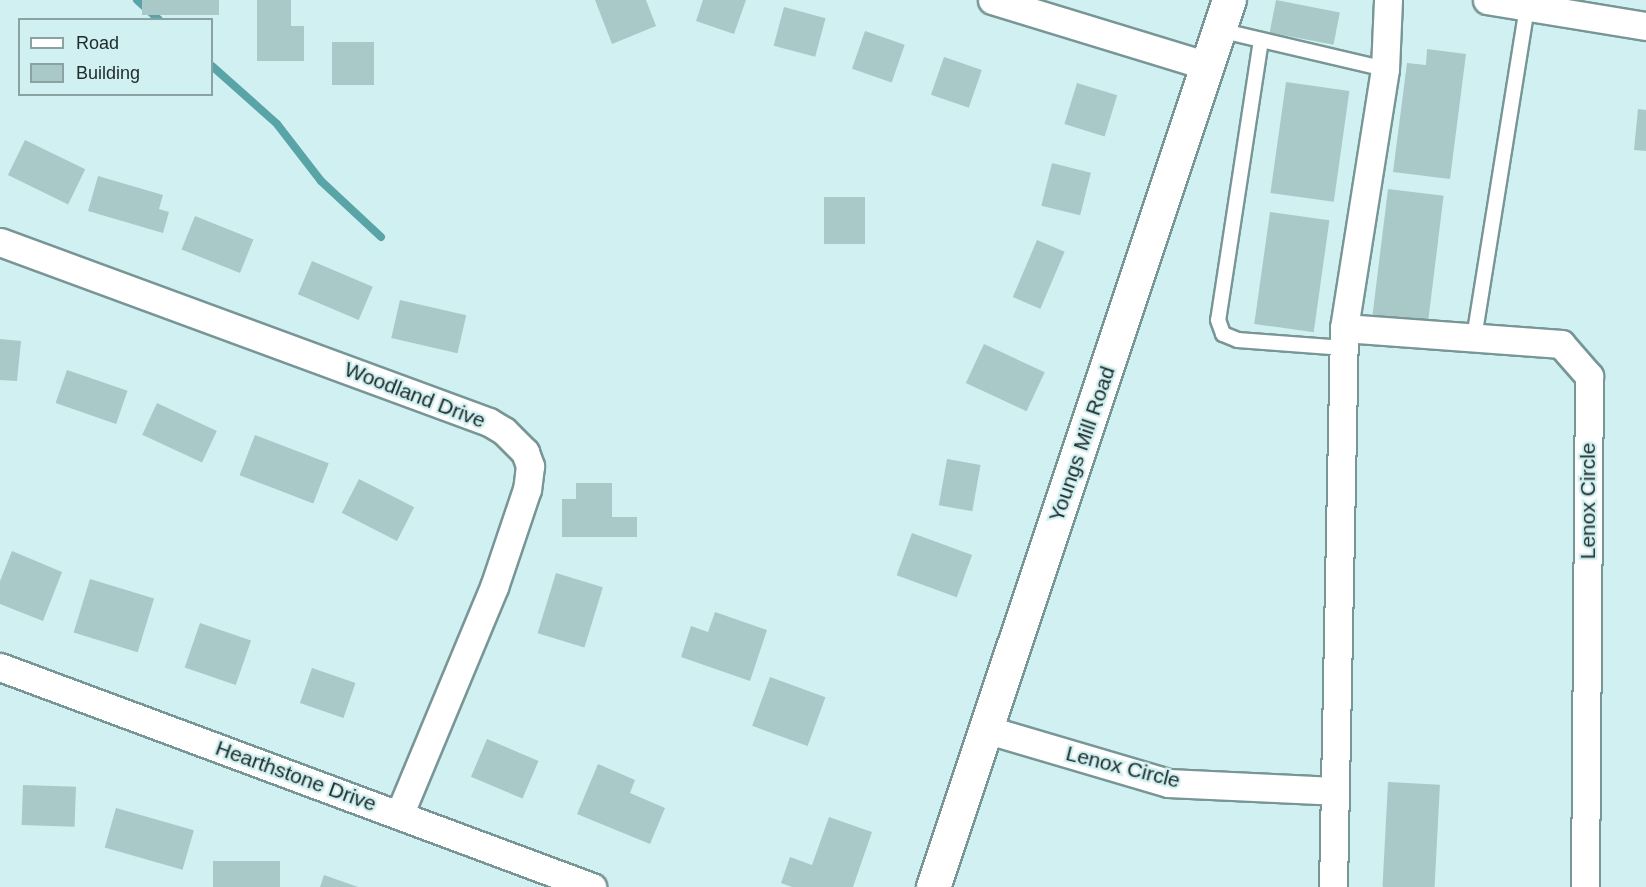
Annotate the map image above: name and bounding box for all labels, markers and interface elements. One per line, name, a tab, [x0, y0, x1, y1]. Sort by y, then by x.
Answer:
legend	[18, 18, 213, 96]
text: Road	[76, 33, 119, 53]
text: Building	[76, 63, 140, 83]
street label: Woodland Drive	[341, 357, 489, 433]
street label: Youngs Mill Road	[1044, 363, 1120, 525]
street label: Lenox Circle	[1575, 443, 1601, 559]
street label: Hearthstone Drive	[212, 735, 380, 817]
street label: Lenox Circle	[1063, 741, 1183, 793]

